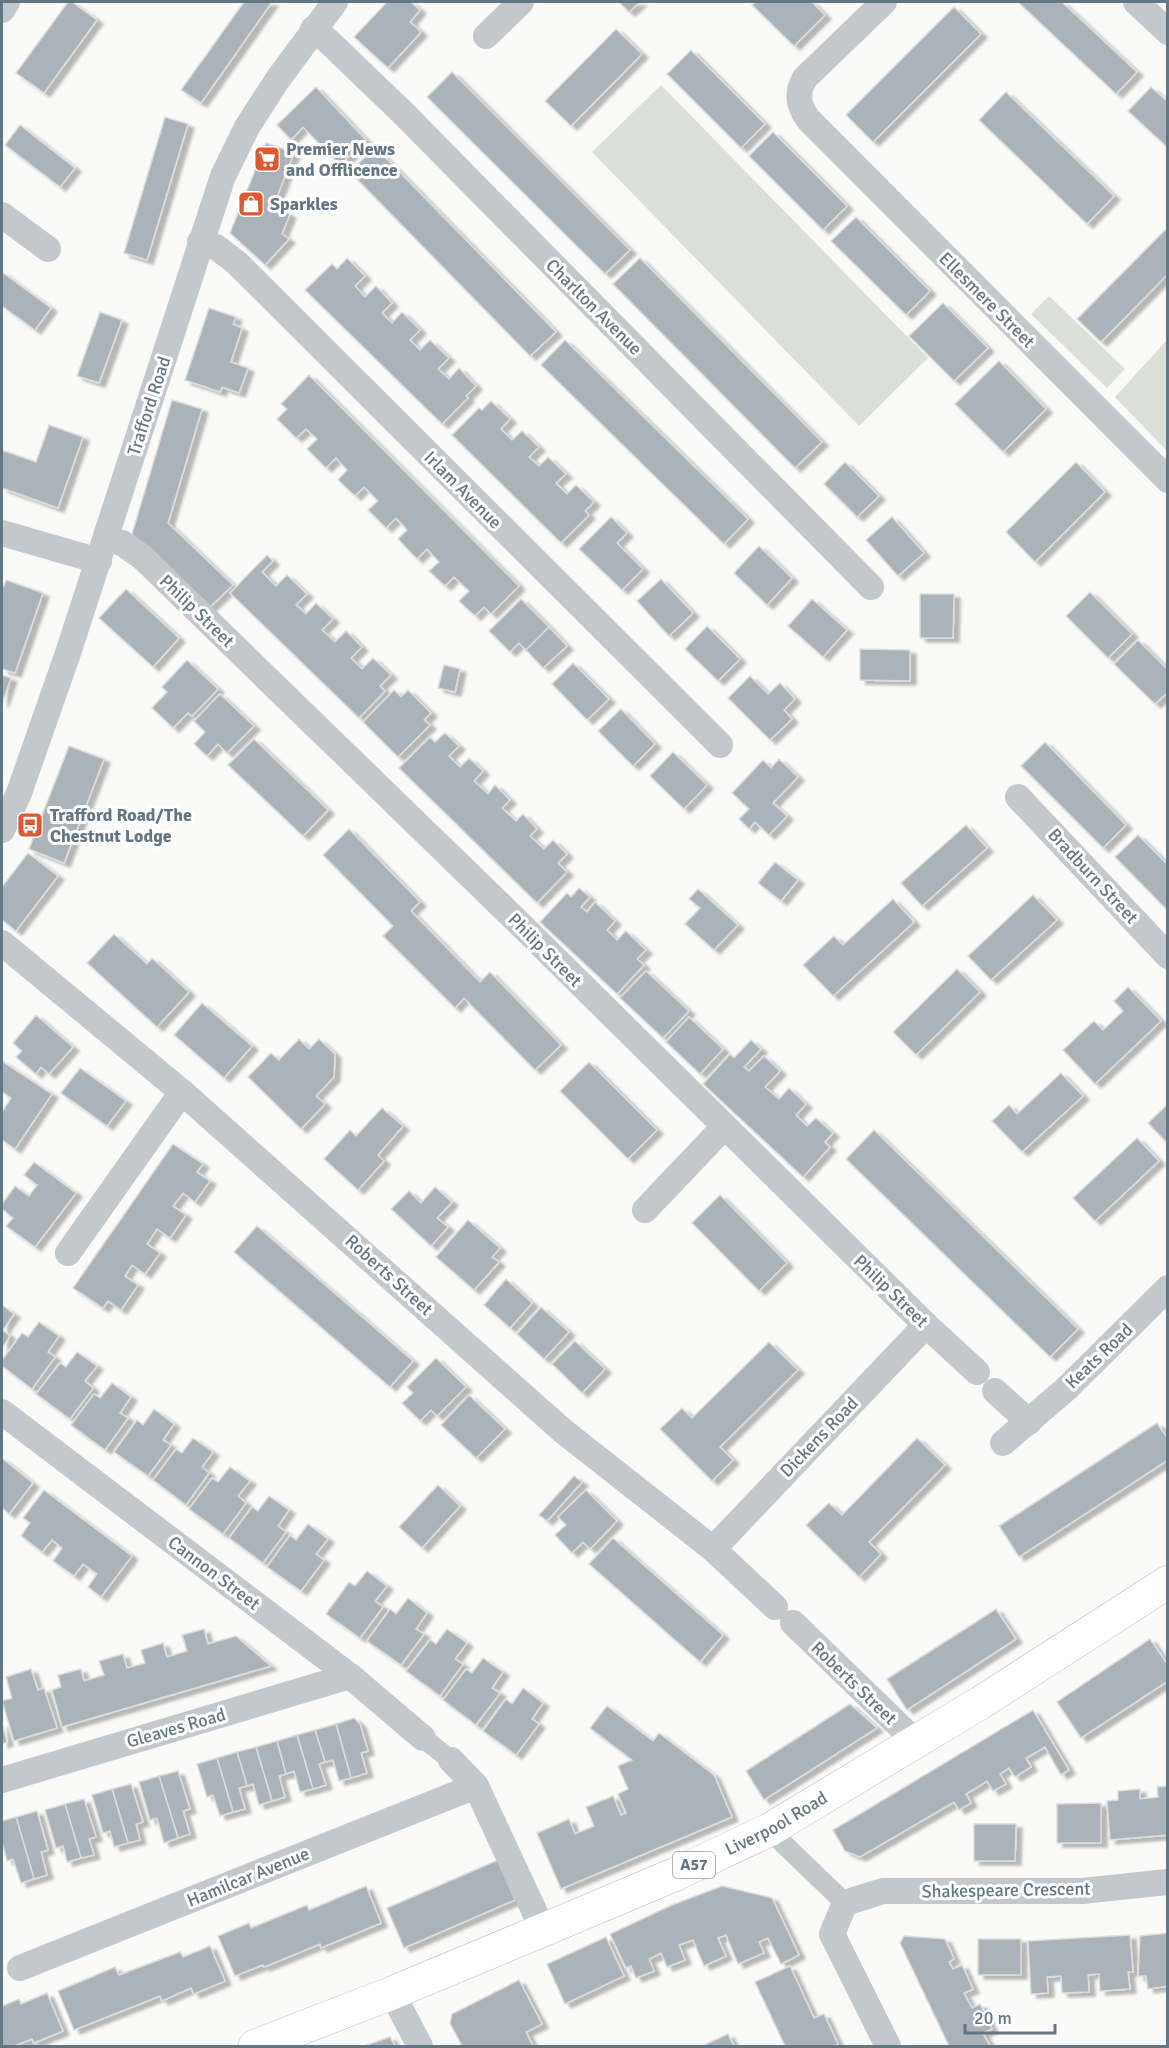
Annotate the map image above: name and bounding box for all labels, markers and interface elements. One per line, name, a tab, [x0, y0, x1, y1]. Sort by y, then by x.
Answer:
place label: Premier News and Offlicence	[286, 138, 398, 181]
supermarket icon: Premier News and Offlicence	[252, 144, 282, 174]
shop icon: Sparkles	[236, 189, 266, 219]
place label: Sparkles	[270, 193, 338, 215]
street label: Ellesmere Street	[934, 247, 1040, 353]
street label: Charlton Avenue	[541, 254, 647, 360]
street label: Trafford Road	[123, 354, 175, 458]
street label: Irlam Avenue	[420, 447, 506, 533]
street label: Philip Street	[155, 570, 239, 652]
place label: Trafford Road/The Chestnut Lodge	[50, 804, 192, 847]
bus stop icon: Trafford Road/The Chestnut Lodge	[15, 810, 45, 840]
street label: Bradburn Street	[1043, 824, 1143, 928]
street label: Philip Street	[504, 909, 586, 991]
street label: Roberts Street	[341, 1230, 437, 1320]
street label: Philip Street	[849, 1250, 933, 1332]
street label: Keats Road	[1061, 1319, 1137, 1393]
street label: Dickens Road	[775, 1392, 863, 1482]
street label: Cannon Street	[164, 1531, 264, 1615]
street label: Roberts Street	[807, 1637, 901, 1729]
street label: Gleaves Road	[124, 1703, 228, 1753]
street label: Liverpool Road	[721, 1787, 831, 1860]
street label: Hamilcar Avenue	[184, 1842, 312, 1912]
road number: A57	[673, 1852, 715, 1878]
street label: Shakespeare Crescent	[921, 1878, 1091, 1902]
scale bar	[965, 1997, 1055, 2035]
text: 20 m	[974, 2007, 1012, 2029]

